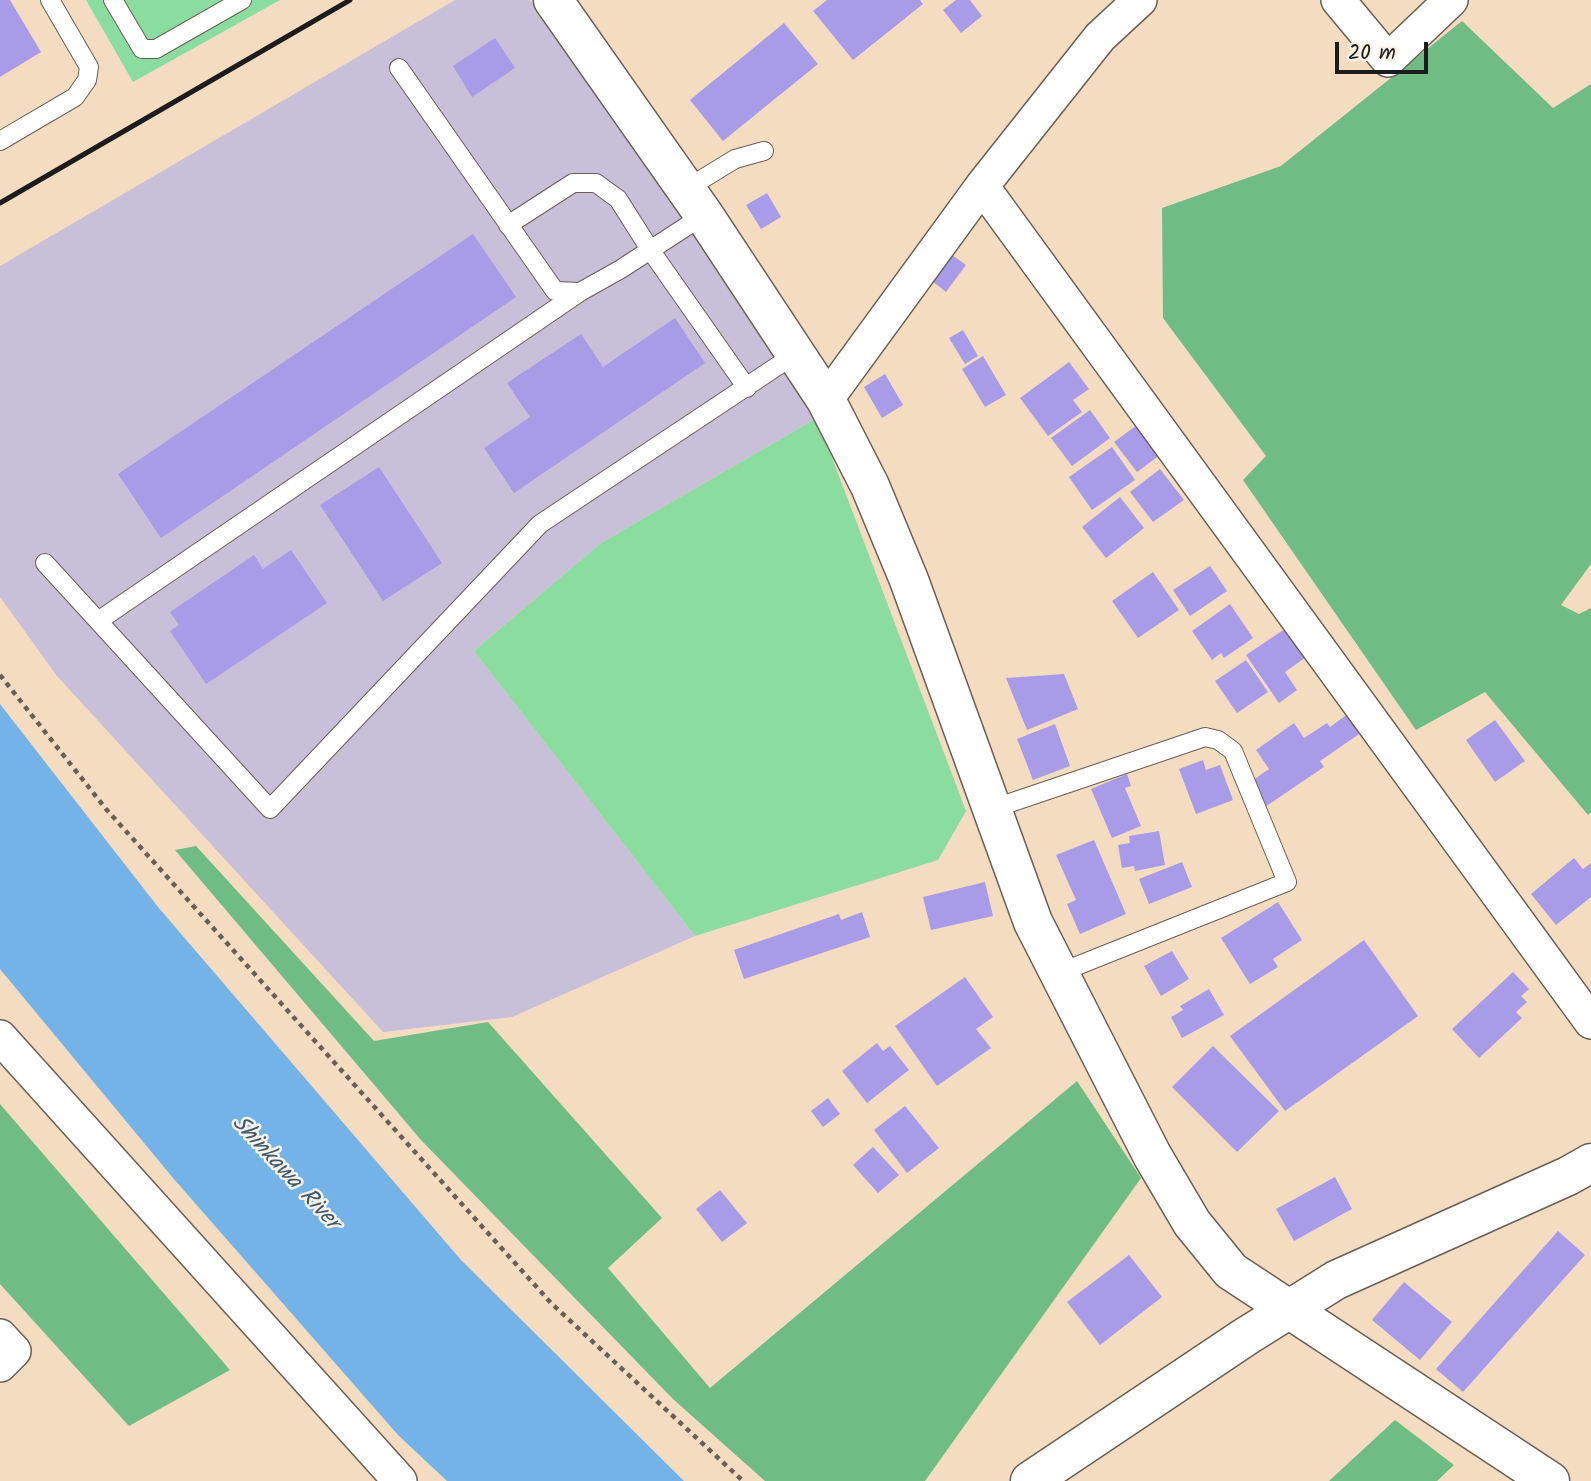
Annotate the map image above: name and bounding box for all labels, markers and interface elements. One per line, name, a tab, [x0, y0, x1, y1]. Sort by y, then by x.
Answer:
scale bar	[1339, 28, 1432, 72]
text: 20 m	[1348, 37, 1396, 70]
water label: Shinkawa River	[224, 1111, 344, 1237]

